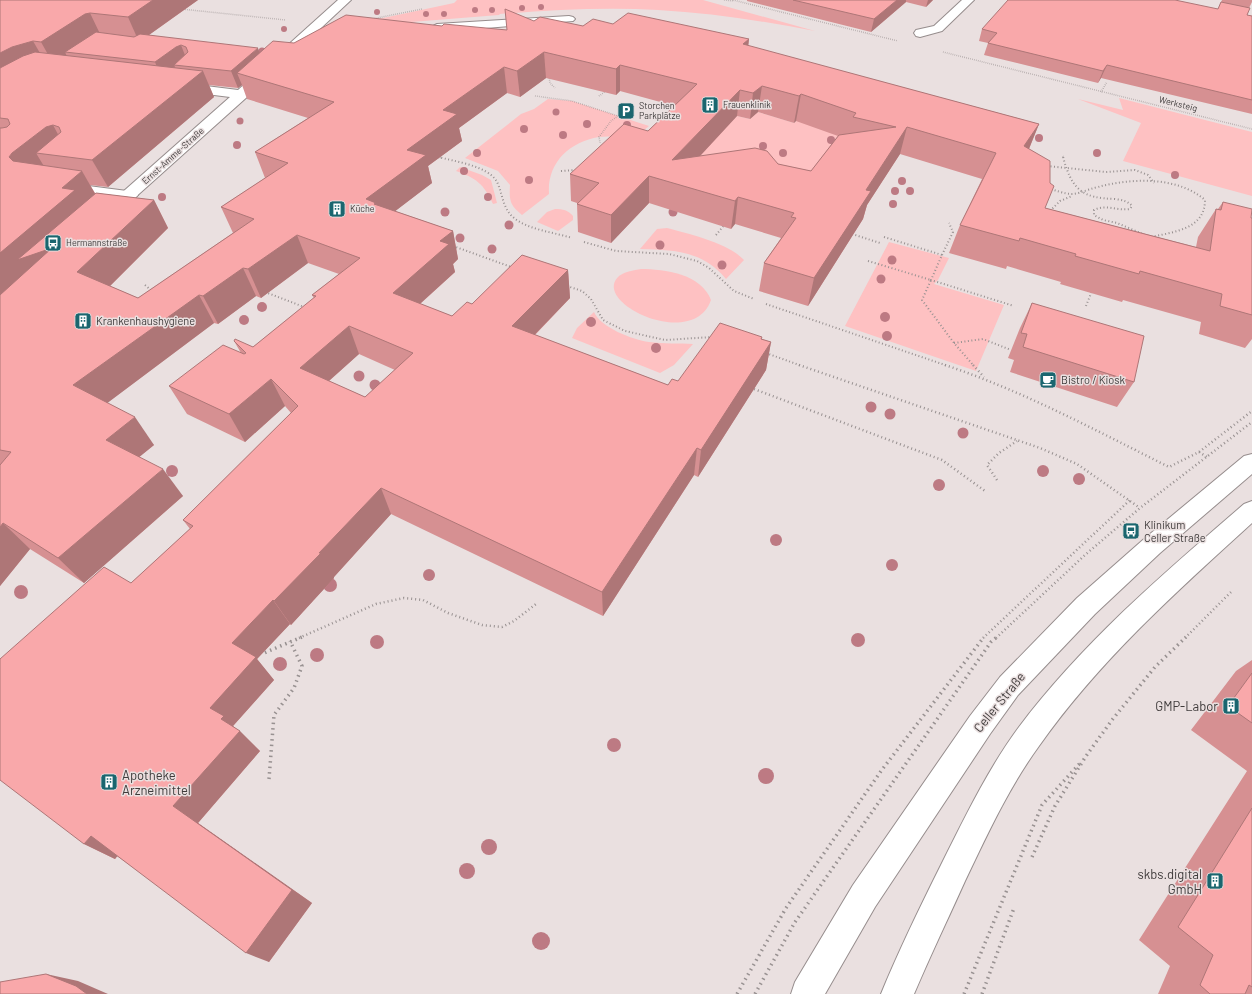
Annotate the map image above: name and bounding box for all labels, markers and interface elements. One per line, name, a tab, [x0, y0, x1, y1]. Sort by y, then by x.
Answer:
street label: Werksteig	[1158, 93, 1199, 114]
building icon: Frauenklinik	[700, 95, 720, 115]
place label: Frauenklinik	[723, 99, 771, 110]
place label: Storchen Parkplätze	[639, 100, 681, 121]
parking icon: Storchen Parkplätze	[616, 101, 636, 121]
street label: Ernst-Amme-Straße	[139, 125, 206, 186]
building icon: Küche	[327, 199, 347, 219]
place label: Küche	[350, 203, 375, 214]
bus stop icon: Hermannstraße	[43, 233, 63, 253]
place label: Hermannstraße	[66, 237, 127, 248]
building icon: Krankenhaushygiene	[73, 311, 93, 331]
place label: Krankenhaushygiene	[96, 314, 195, 327]
cafe icon: Bistro / Kiosk	[1038, 370, 1058, 390]
place label: Bistro / Kiosk	[1061, 373, 1126, 386]
place label: Klinikum Celler Straße	[1144, 518, 1206, 544]
bus stop icon: Klinikum Celler Straße	[1121, 521, 1141, 541]
street label: Celler Straße	[970, 669, 1028, 735]
building icon: GMP-Labor	[1221, 696, 1241, 716]
place label: GMP-Labor	[1155, 698, 1218, 714]
place label: Apotheke Arzneimittel	[122, 767, 191, 798]
building icon: Apotheke Arzneimittel	[99, 772, 119, 792]
place label: skbs.digital GmbH	[1137, 866, 1202, 897]
building icon: skbs.digital GmbH	[1205, 871, 1225, 891]

